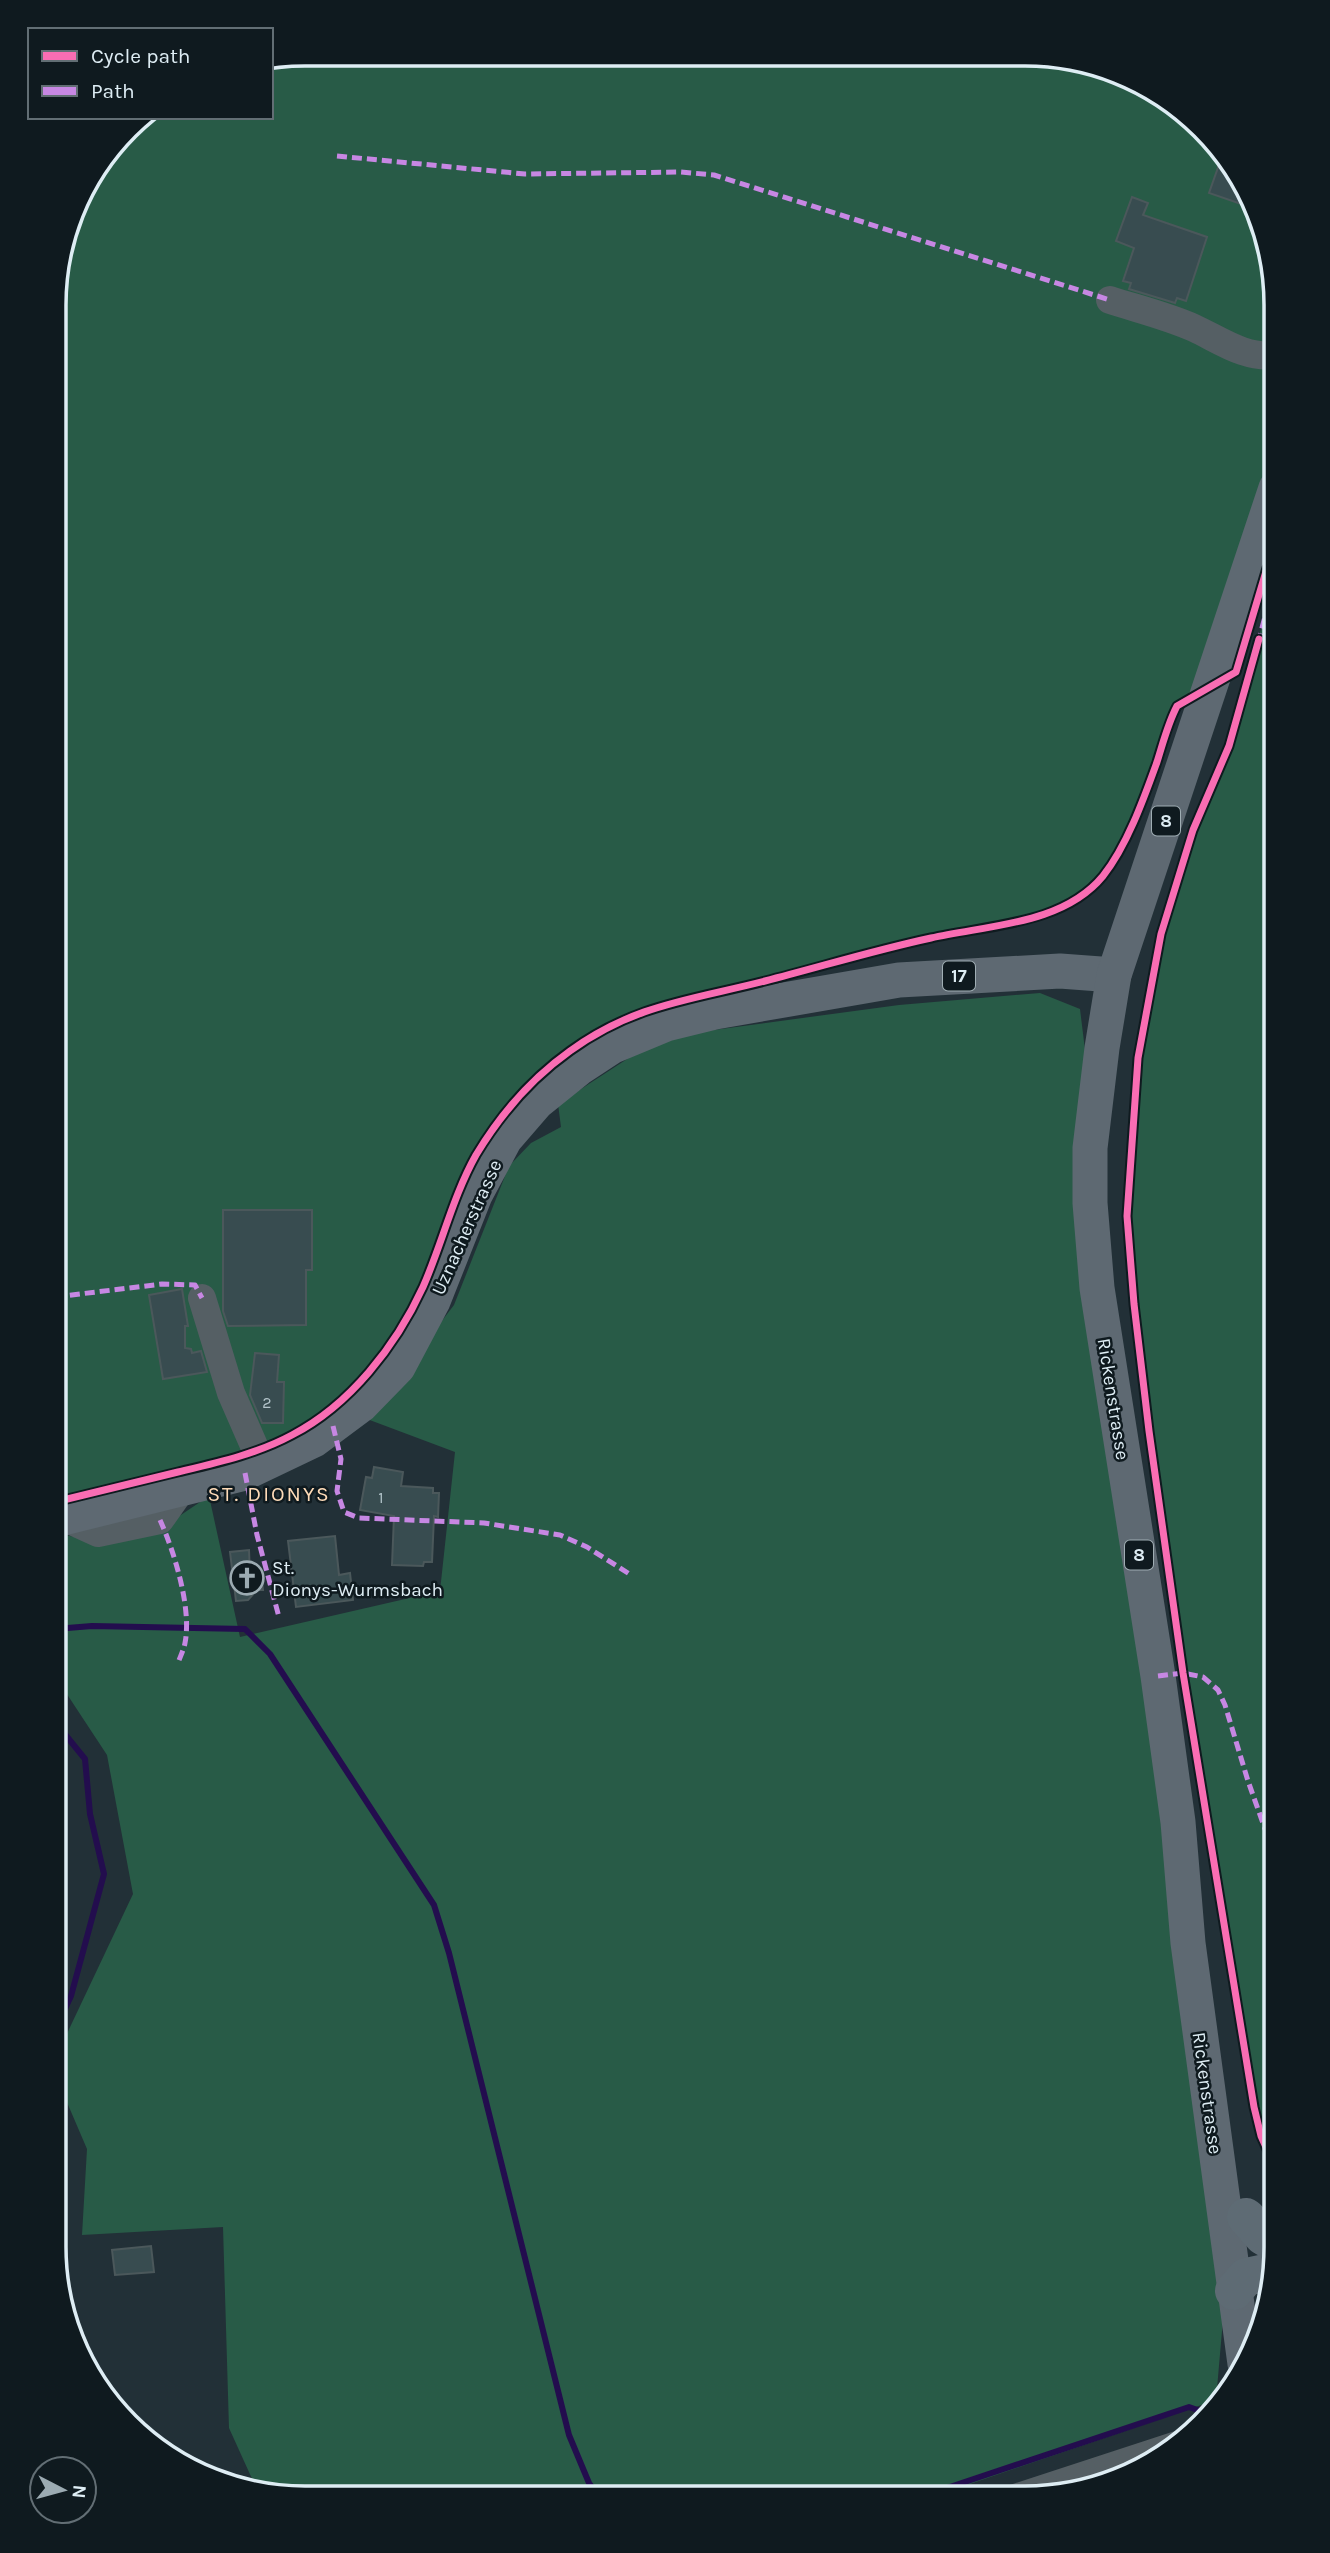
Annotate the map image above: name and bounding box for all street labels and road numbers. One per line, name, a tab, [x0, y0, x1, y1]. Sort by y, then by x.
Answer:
road number: 8	[1152, 806, 1180, 836]
road number: 17	[943, 961, 975, 990]
street label: Uznacherstrasse	[427, 1157, 507, 1298]
street label: Rickenstrasse	[1093, 1337, 1134, 1462]
road number: 8	[1125, 1540, 1153, 1570]
street label: Rickenstrasse	[1188, 2031, 1226, 2156]

